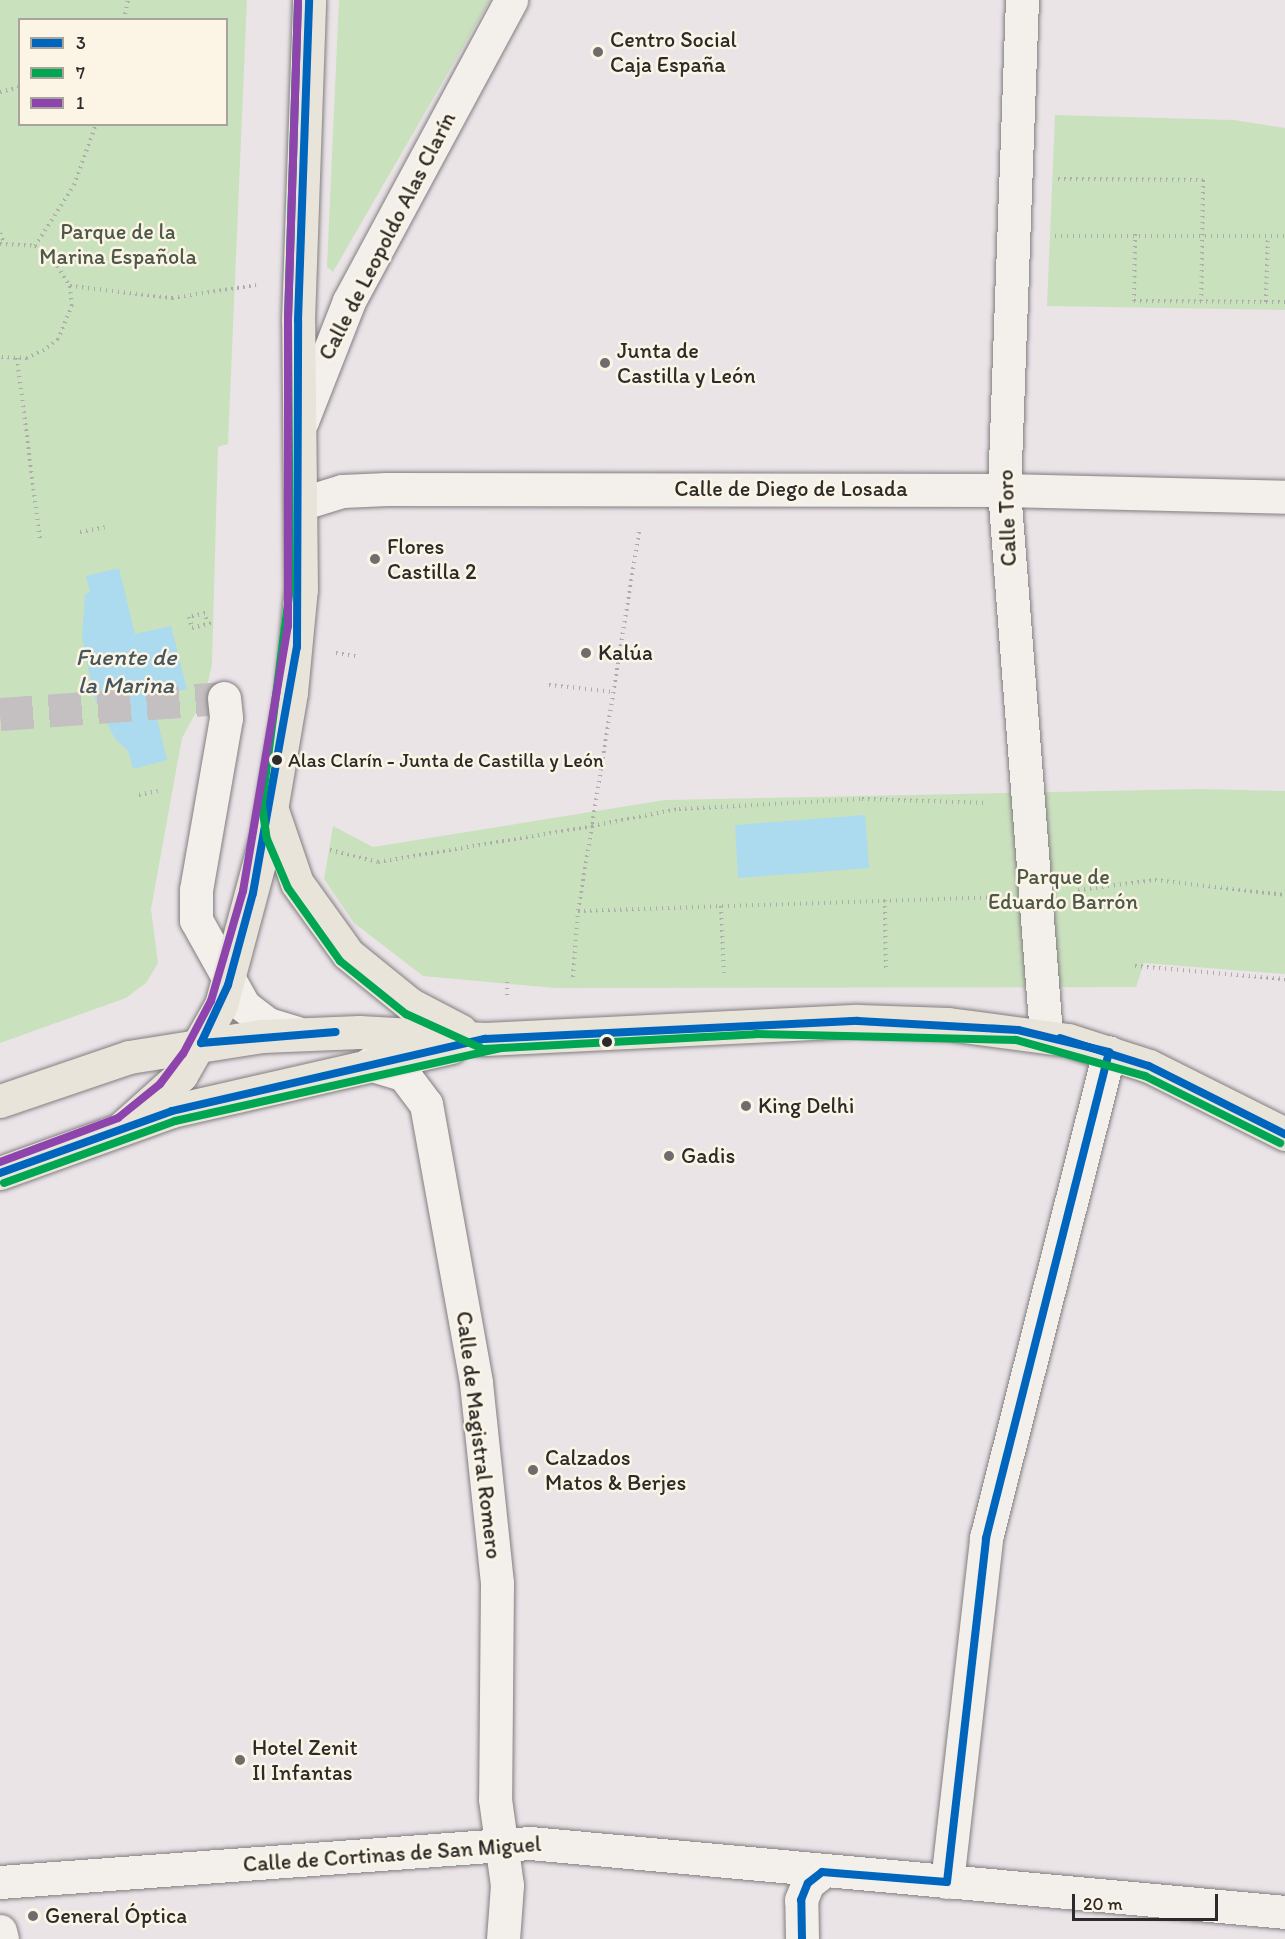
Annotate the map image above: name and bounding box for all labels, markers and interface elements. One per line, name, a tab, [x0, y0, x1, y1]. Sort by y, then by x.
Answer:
legend	[18, 18, 228, 126]
place label: Centro Social Caja España	[610, 26, 737, 78]
text: 3	[76, 32, 86, 54]
marker: Centro Social Caja España	[591, 45, 605, 59]
text: 7	[76, 62, 85, 84]
text: 1	[76, 92, 84, 114]
street label: Calle de Leopoldo Alas Clarín	[313, 107, 461, 365]
park label: Parque de la Marina Española	[40, 218, 196, 270]
place label: Junta de Castilla y León	[617, 337, 756, 388]
marker: Junta de Castilla y León	[598, 356, 612, 370]
street label: Calle Toro	[992, 470, 1022, 566]
street label: Calle de Diego de Losada	[675, 476, 907, 502]
place label: Flores Castilla 2	[387, 533, 477, 584]
marker: Flores Castilla 2	[368, 552, 382, 566]
place label: Kalúa	[598, 640, 653, 666]
water label: Fuente de la Marina	[76, 643, 176, 699]
marker: Kalúa	[579, 646, 593, 660]
place label: Alas Clarín - Junta de Castilla y León	[288, 748, 605, 772]
marker: Alas Clarín - Junta de Castilla y León	[271, 754, 283, 766]
park label: Parque de Eduardo Barrón	[988, 863, 1138, 914]
unlabelled marker	[601, 1036, 613, 1048]
place label: King Delhi	[758, 1093, 854, 1119]
marker: King Delhi	[739, 1099, 753, 1113]
place label: Gadis	[681, 1143, 735, 1169]
marker: Gadis	[662, 1149, 676, 1163]
street label: Calle de Magistral Romero	[451, 1310, 507, 1560]
place label: Calzados Matos & Berjes	[545, 1444, 686, 1496]
marker: Calzados Matos & Berjes	[526, 1463, 540, 1477]
place label: Hotel Zenit II Infantas	[252, 1734, 358, 1786]
marker: Hotel Zenit II Infantas	[233, 1753, 247, 1767]
street label: Calle de Cortinas de San Miguel	[242, 1830, 542, 1878]
scale bar	[1075, 1882, 1220, 1920]
text: 20 m	[1083, 1893, 1123, 1915]
place label: General Óptica	[45, 1903, 187, 1929]
marker: General Óptica	[26, 1909, 40, 1923]

